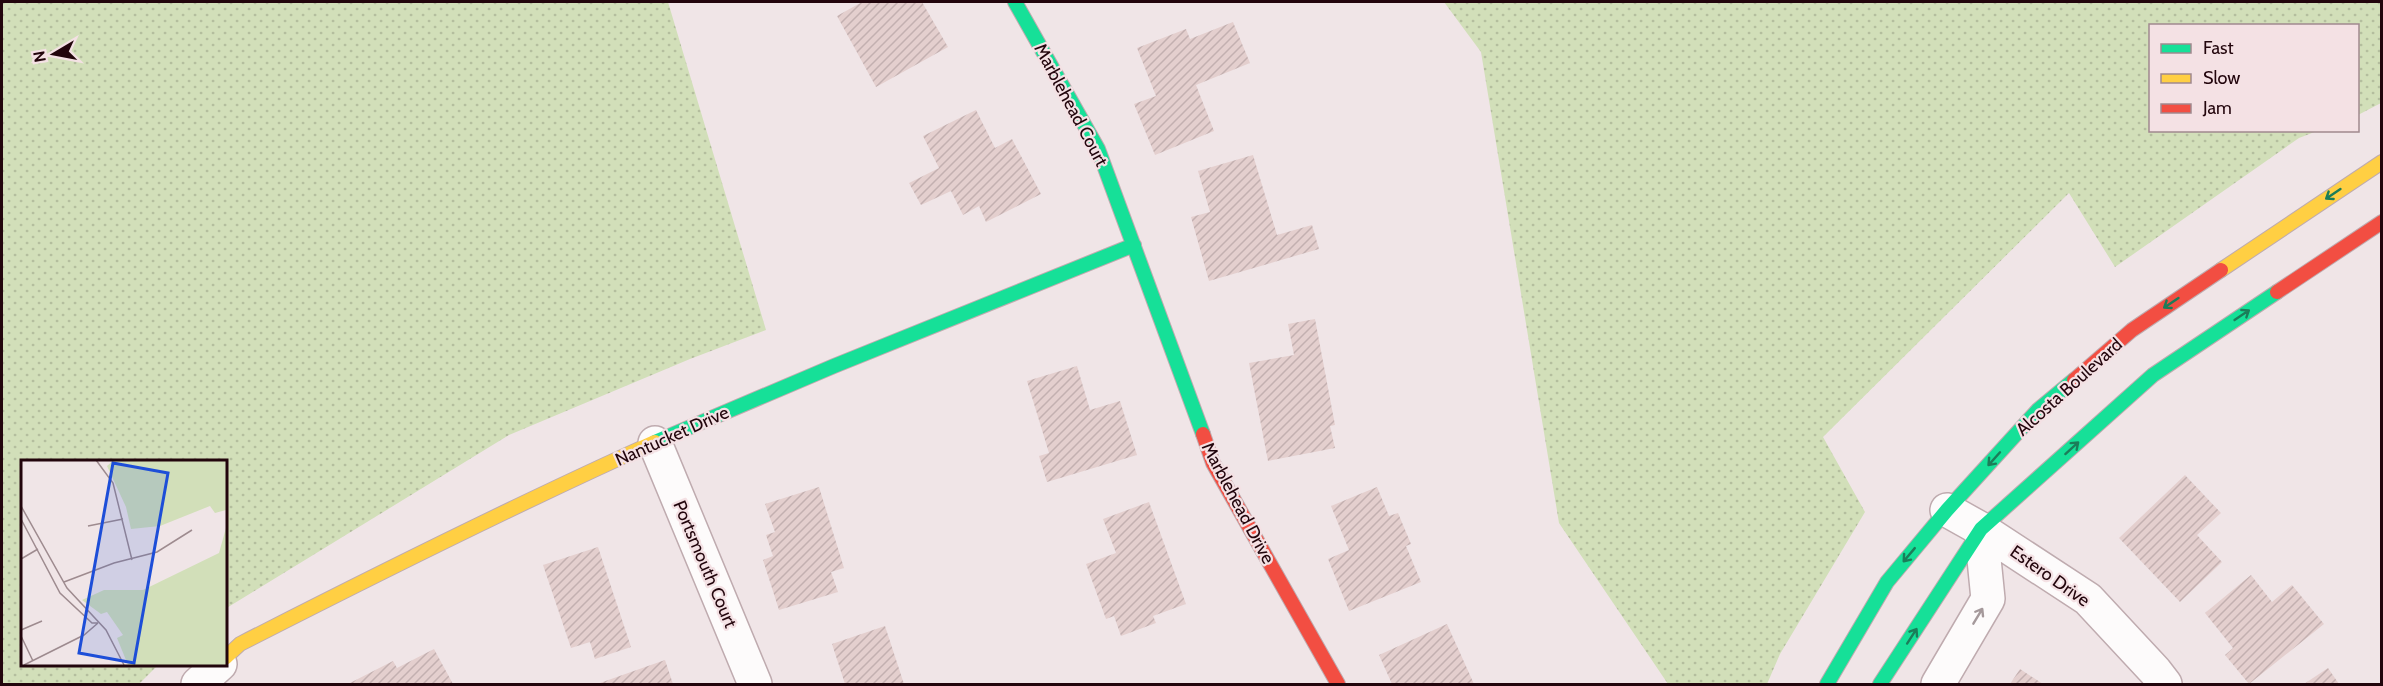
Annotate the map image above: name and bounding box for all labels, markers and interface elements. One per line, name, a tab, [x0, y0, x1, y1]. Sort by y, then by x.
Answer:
north arrow	[24, 24, 84, 84]
legend	[2149, 24, 2359, 132]
text: Fast	[2203, 37, 2234, 59]
street label: Marblehead Court	[1029, 40, 1113, 170]
text: N	[29, 49, 50, 64]
text: Slow	[2203, 67, 2240, 89]
text: Jam	[2202, 97, 2232, 119]
one-way arrow	[2325, 188, 2342, 200]
one-way arrow	[2163, 297, 2180, 310]
one-way arrow	[2233, 309, 2250, 322]
street label: Alcosta Boulevard	[2011, 333, 2127, 441]
street label: Nantucket Drive	[612, 401, 732, 471]
street label: Marblehead Drive	[1197, 439, 1279, 567]
one-way arrow	[2064, 441, 2079, 455]
one-way arrow	[1987, 451, 2001, 466]
inset map	[21, 460, 226, 665]
street label: Portsmouth Court	[668, 497, 742, 631]
street label: Estero Drive	[2006, 541, 2094, 611]
one-way arrow	[1902, 547, 1916, 562]
one-way arrow	[1973, 608, 1985, 625]
one-way arrow	[1906, 628, 1918, 644]

